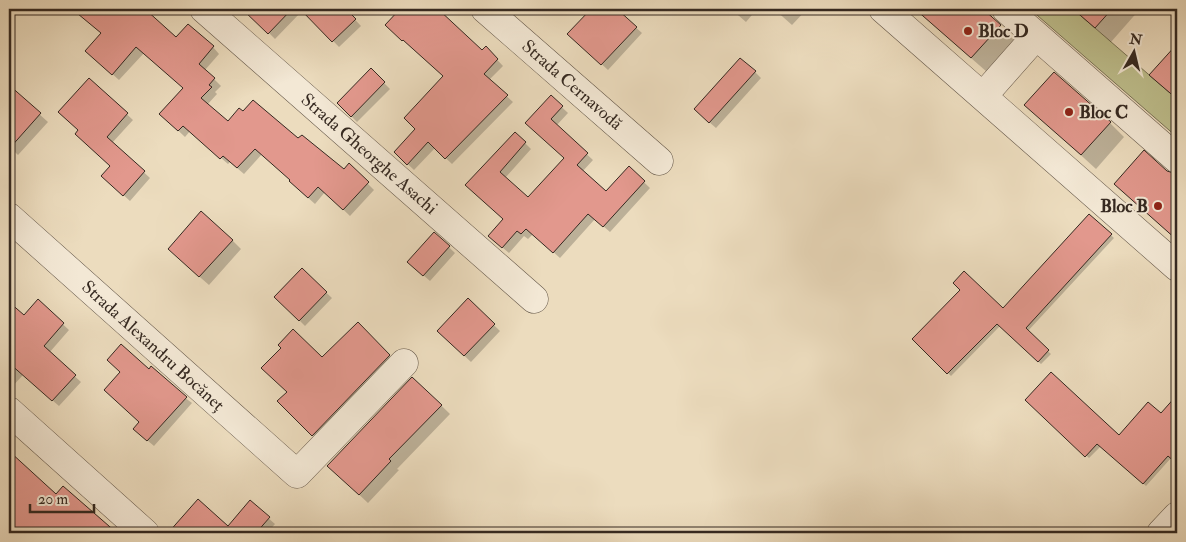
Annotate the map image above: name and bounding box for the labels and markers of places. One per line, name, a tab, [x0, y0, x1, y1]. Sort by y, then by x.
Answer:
place label: Bloc D	[978, 20, 1029, 43]
marker: Bloc D	[962, 25, 974, 37]
place label: Bloc C	[1079, 101, 1128, 124]
marker: Bloc C	[1063, 106, 1075, 118]
place label: Bloc B	[1100, 195, 1148, 218]
marker: Bloc B	[1152, 200, 1164, 212]

